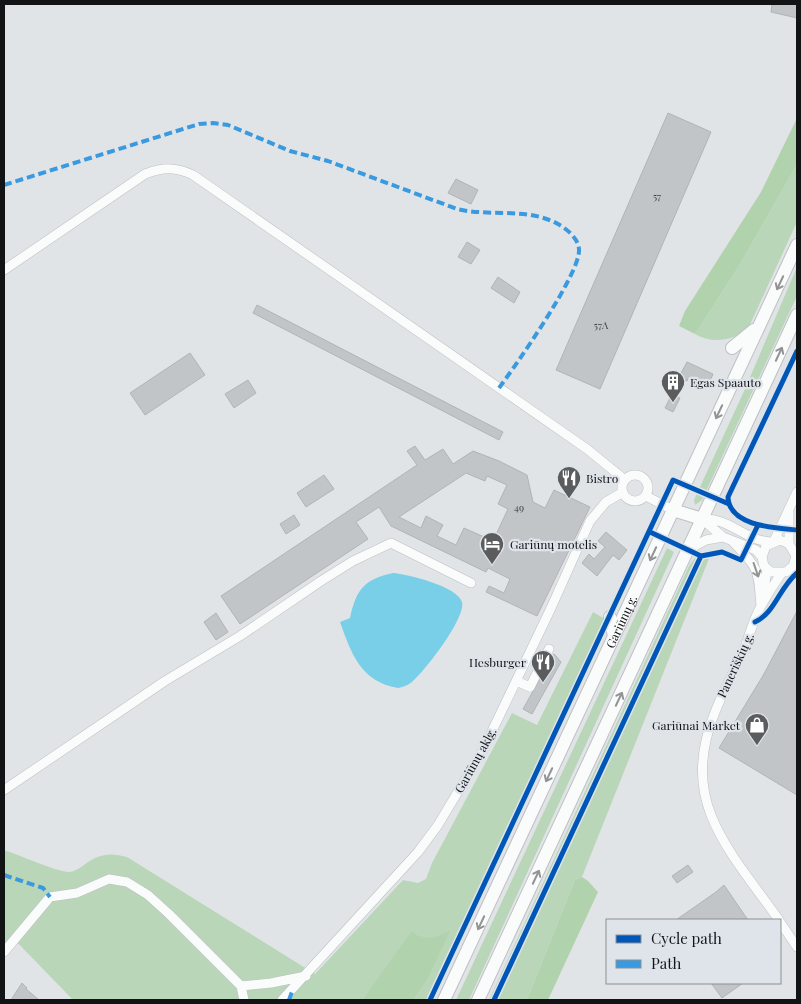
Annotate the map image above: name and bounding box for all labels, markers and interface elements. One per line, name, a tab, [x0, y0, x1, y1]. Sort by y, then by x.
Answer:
house number: 57	[653, 189, 661, 203]
one-way arrow	[774, 275, 784, 290]
house number: 57A	[594, 318, 609, 332]
one-way arrow	[775, 347, 784, 362]
building icon: Egas Spaauto	[660, 369, 686, 403]
place label: Egas Spaauto	[690, 374, 761, 390]
one-way arrow	[714, 404, 723, 419]
restaurant icon: Bistro	[556, 465, 582, 499]
place label: Bistro	[586, 470, 619, 486]
house number: 49	[514, 500, 524, 514]
hotel icon: Gariūnų motelis	[479, 531, 505, 565]
place label: Gariūnų motelis	[510, 536, 597, 552]
one-way arrow	[648, 547, 658, 562]
one-way arrow	[752, 562, 761, 577]
street label: Gariūnų g.	[602, 592, 640, 650]
street label: Paneriškių g.	[713, 630, 757, 700]
restaurant icon: Hesburger	[530, 649, 556, 683]
place label: Hesburger	[469, 654, 527, 670]
one-way arrow	[614, 692, 624, 707]
shop icon: Gariūnai Market	[744, 712, 770, 746]
place label: Gariūnai Market	[652, 717, 741, 733]
street label: Gariūnų aklg.	[450, 724, 500, 796]
one-way arrow	[544, 767, 554, 782]
one-way arrow	[531, 870, 541, 885]
one-way arrow	[475, 915, 485, 930]
legend	[606, 919, 781, 984]
text: Cycle path	[651, 928, 722, 948]
text: Path	[651, 953, 681, 973]

